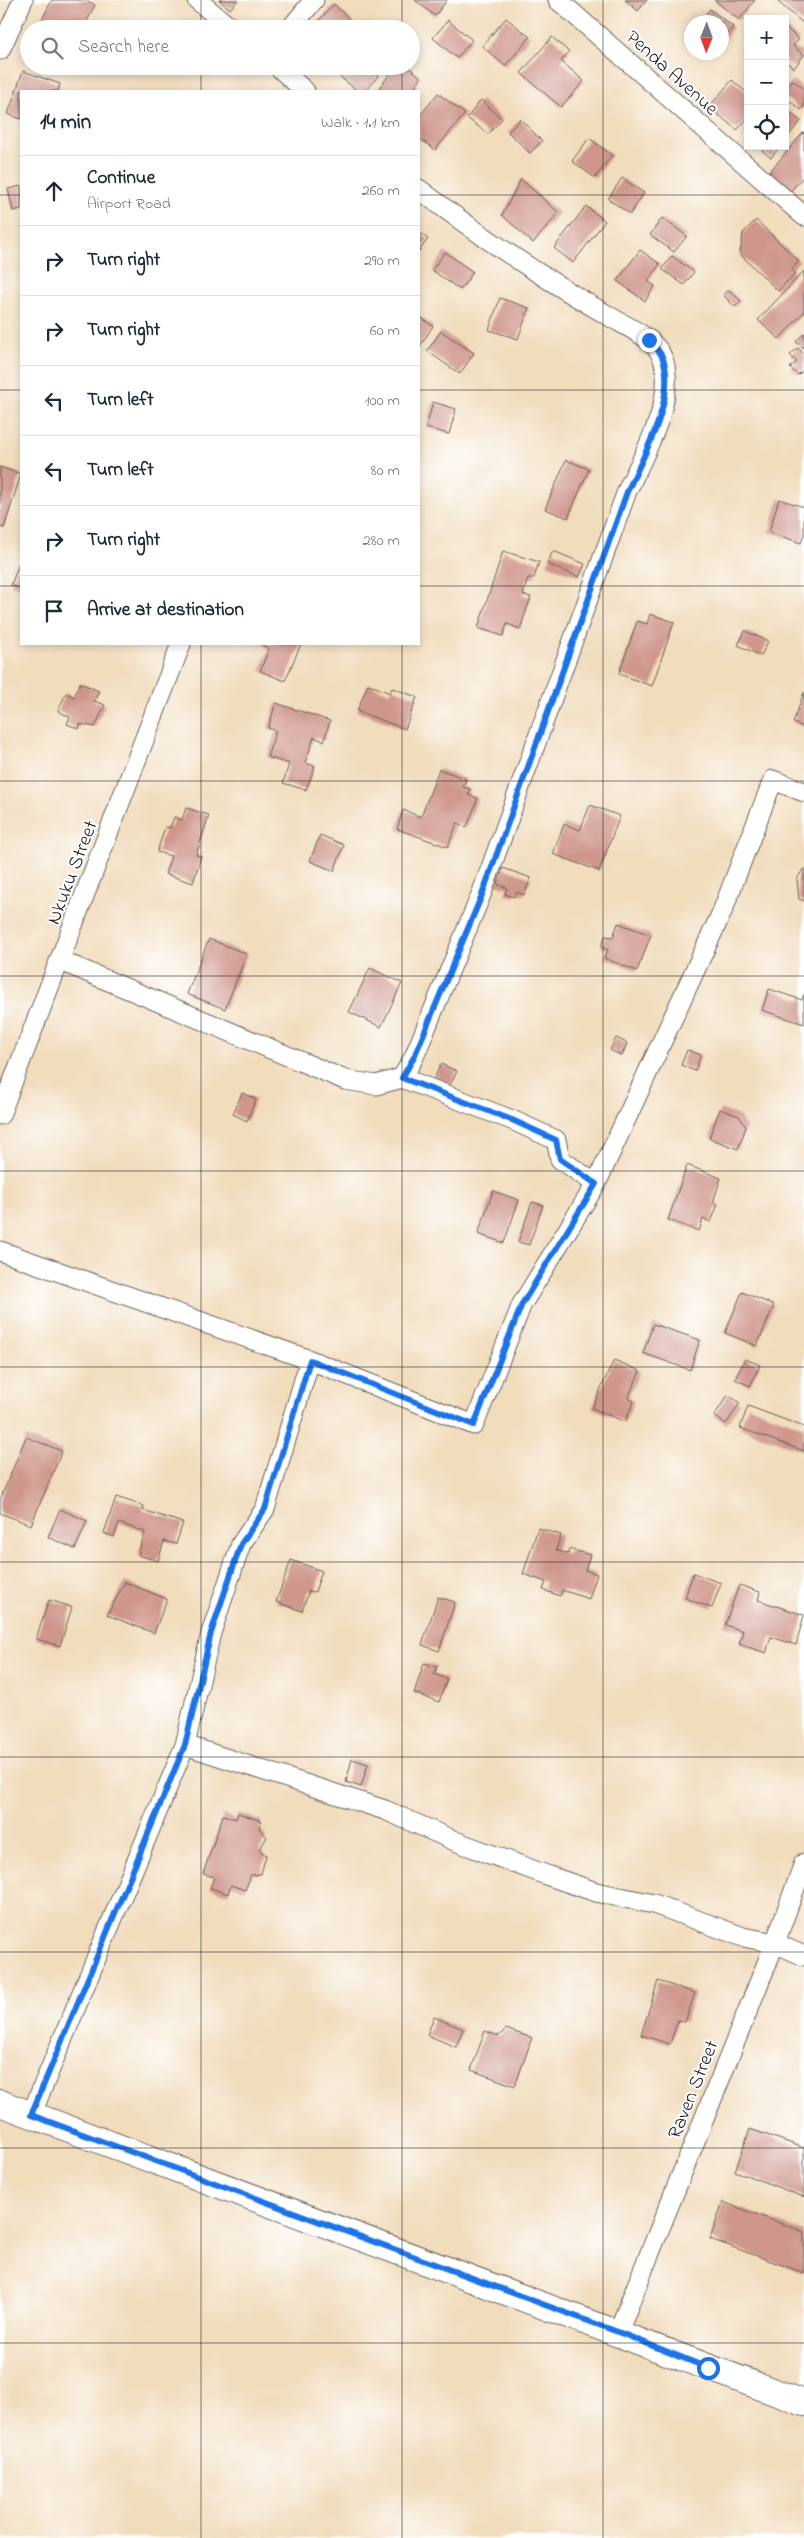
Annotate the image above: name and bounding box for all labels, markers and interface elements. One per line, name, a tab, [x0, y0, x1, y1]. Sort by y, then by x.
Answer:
north arrow	[684, 15, 729, 60]
map controls	[744, 15, 789, 150]
button: +	[744, 15, 789, 60]
search box	[20, 20, 420, 75]
street label: Penda Avenue	[619, 24, 724, 123]
icon: search	[38, 34, 66, 62]
text: Search here	[78, 34, 169, 61]
button: −	[744, 60, 789, 105]
button: locate	[744, 105, 789, 150]
text: 14 min	[40, 108, 91, 138]
text: Walk · 1.1 km	[321, 111, 400, 135]
text: Continue	[87, 165, 155, 192]
icon: ahead	[40, 177, 68, 205]
text: 260 m	[362, 179, 400, 203]
text: Airport Road	[87, 192, 171, 216]
icon: right	[40, 247, 68, 275]
text: Turn right	[87, 247, 160, 274]
text: 290 m	[364, 249, 400, 273]
icon: right	[40, 317, 68, 345]
text: Turn right	[87, 317, 160, 344]
text: 60 m	[370, 319, 400, 343]
route end	[638, 329, 661, 352]
icon: left	[40, 387, 68, 415]
text: Turn left	[87, 387, 154, 414]
text: 100 m	[365, 389, 400, 413]
icon: left	[40, 457, 68, 485]
text: Turn left	[87, 457, 154, 484]
text: 80 m	[371, 459, 400, 483]
icon: right	[40, 527, 68, 555]
text: Turn right	[87, 527, 160, 554]
text: 280 m	[363, 529, 400, 553]
icon: arrive	[40, 597, 68, 625]
text: Arrive at destination	[87, 597, 244, 624]
street label: Nkuku Street	[40, 816, 107, 929]
street label: Raven Street	[661, 2036, 727, 2144]
route start	[697, 2357, 720, 2380]

